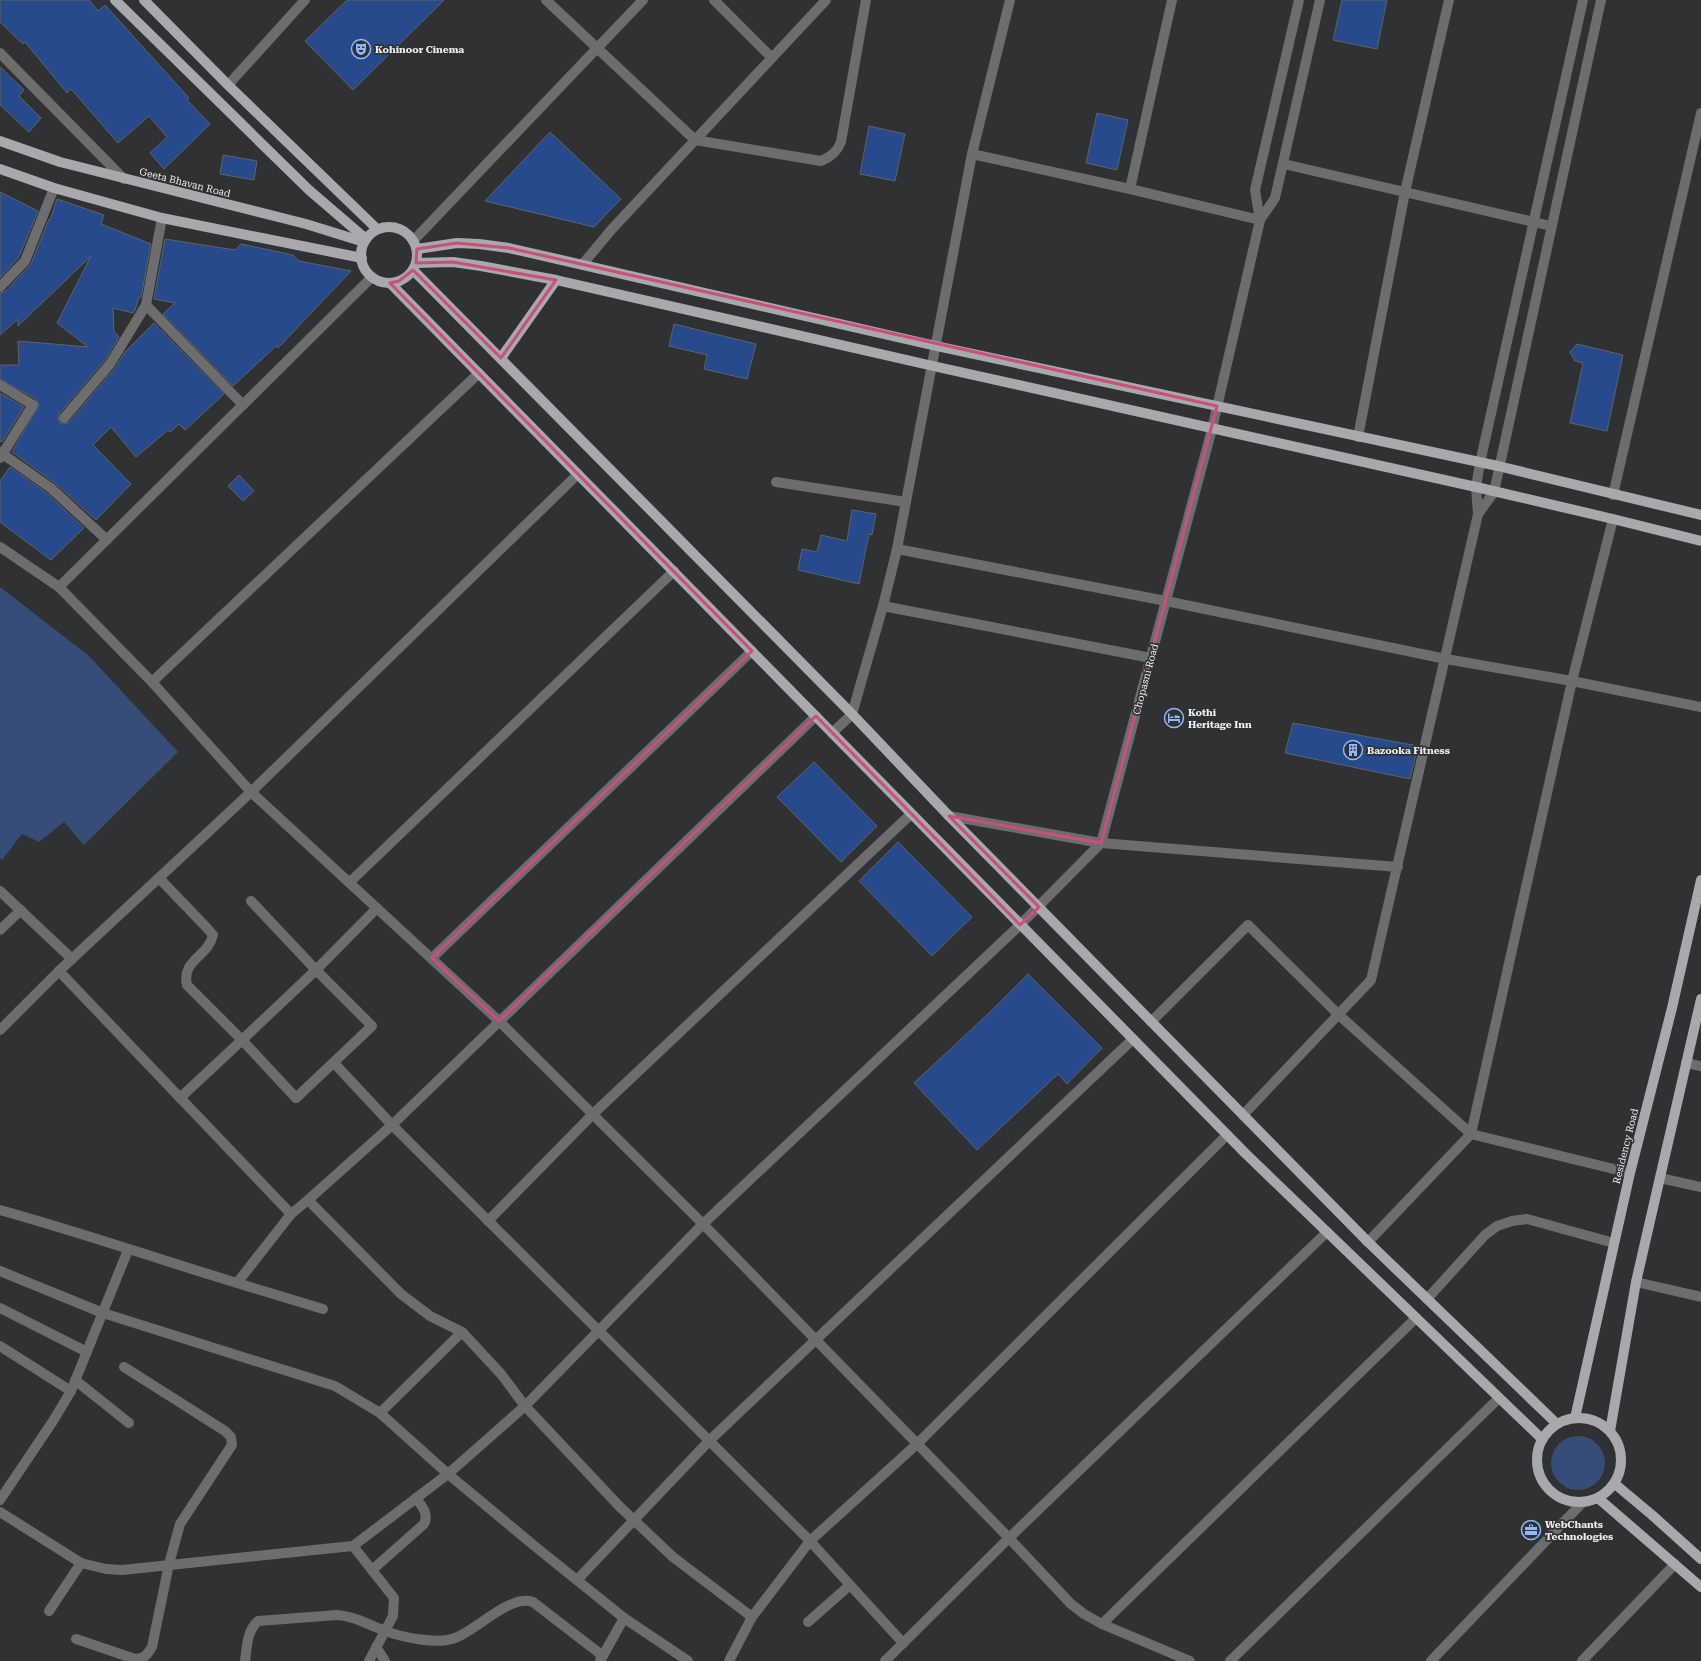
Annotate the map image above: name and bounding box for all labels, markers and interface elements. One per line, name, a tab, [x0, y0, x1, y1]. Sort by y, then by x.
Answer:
theatre icon: Kohinoor Cinema	[350, 38, 372, 60]
place label: Kohinoor Cinema	[375, 44, 464, 55]
street label: Geeta Bhavan Road	[138, 166, 232, 199]
street label: Chopasni Road	[1131, 642, 1160, 716]
hotel icon: Kothi Heritage Inn	[1163, 707, 1185, 729]
place label: Kothi Heritage Inn	[1188, 707, 1252, 730]
building icon: Bazooka Fitness	[1342, 739, 1364, 761]
place label: Bazooka Fitness	[1367, 745, 1450, 756]
street label: Residency Road	[1611, 1107, 1640, 1185]
office icon: WebChants Technologies	[1520, 1519, 1542, 1541]
place label: WebChants Technologies	[1545, 1519, 1613, 1542]

